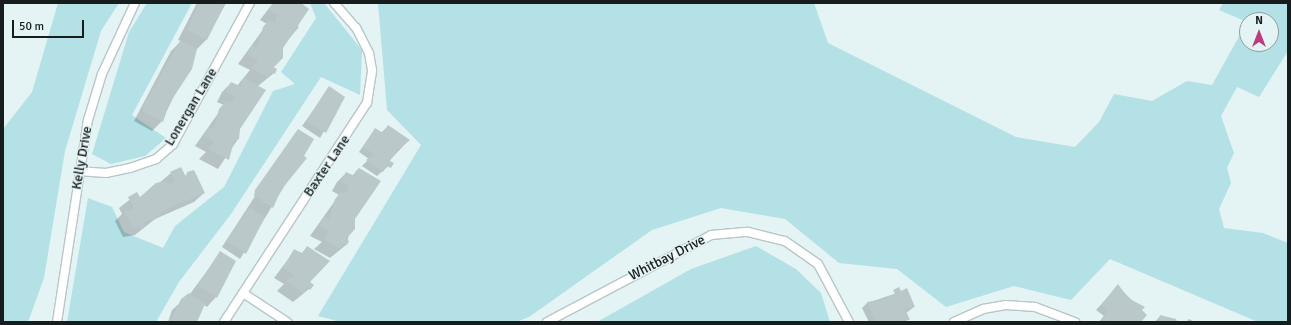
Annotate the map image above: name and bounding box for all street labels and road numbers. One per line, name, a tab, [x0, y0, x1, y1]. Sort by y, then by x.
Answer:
street label: Lonergan Lane	[161, 65, 221, 149]
street label: Kelly Drive	[68, 125, 96, 191]
street label: Baxter Lane	[300, 132, 354, 200]
street label: Whitbay Drive	[626, 232, 708, 284]

